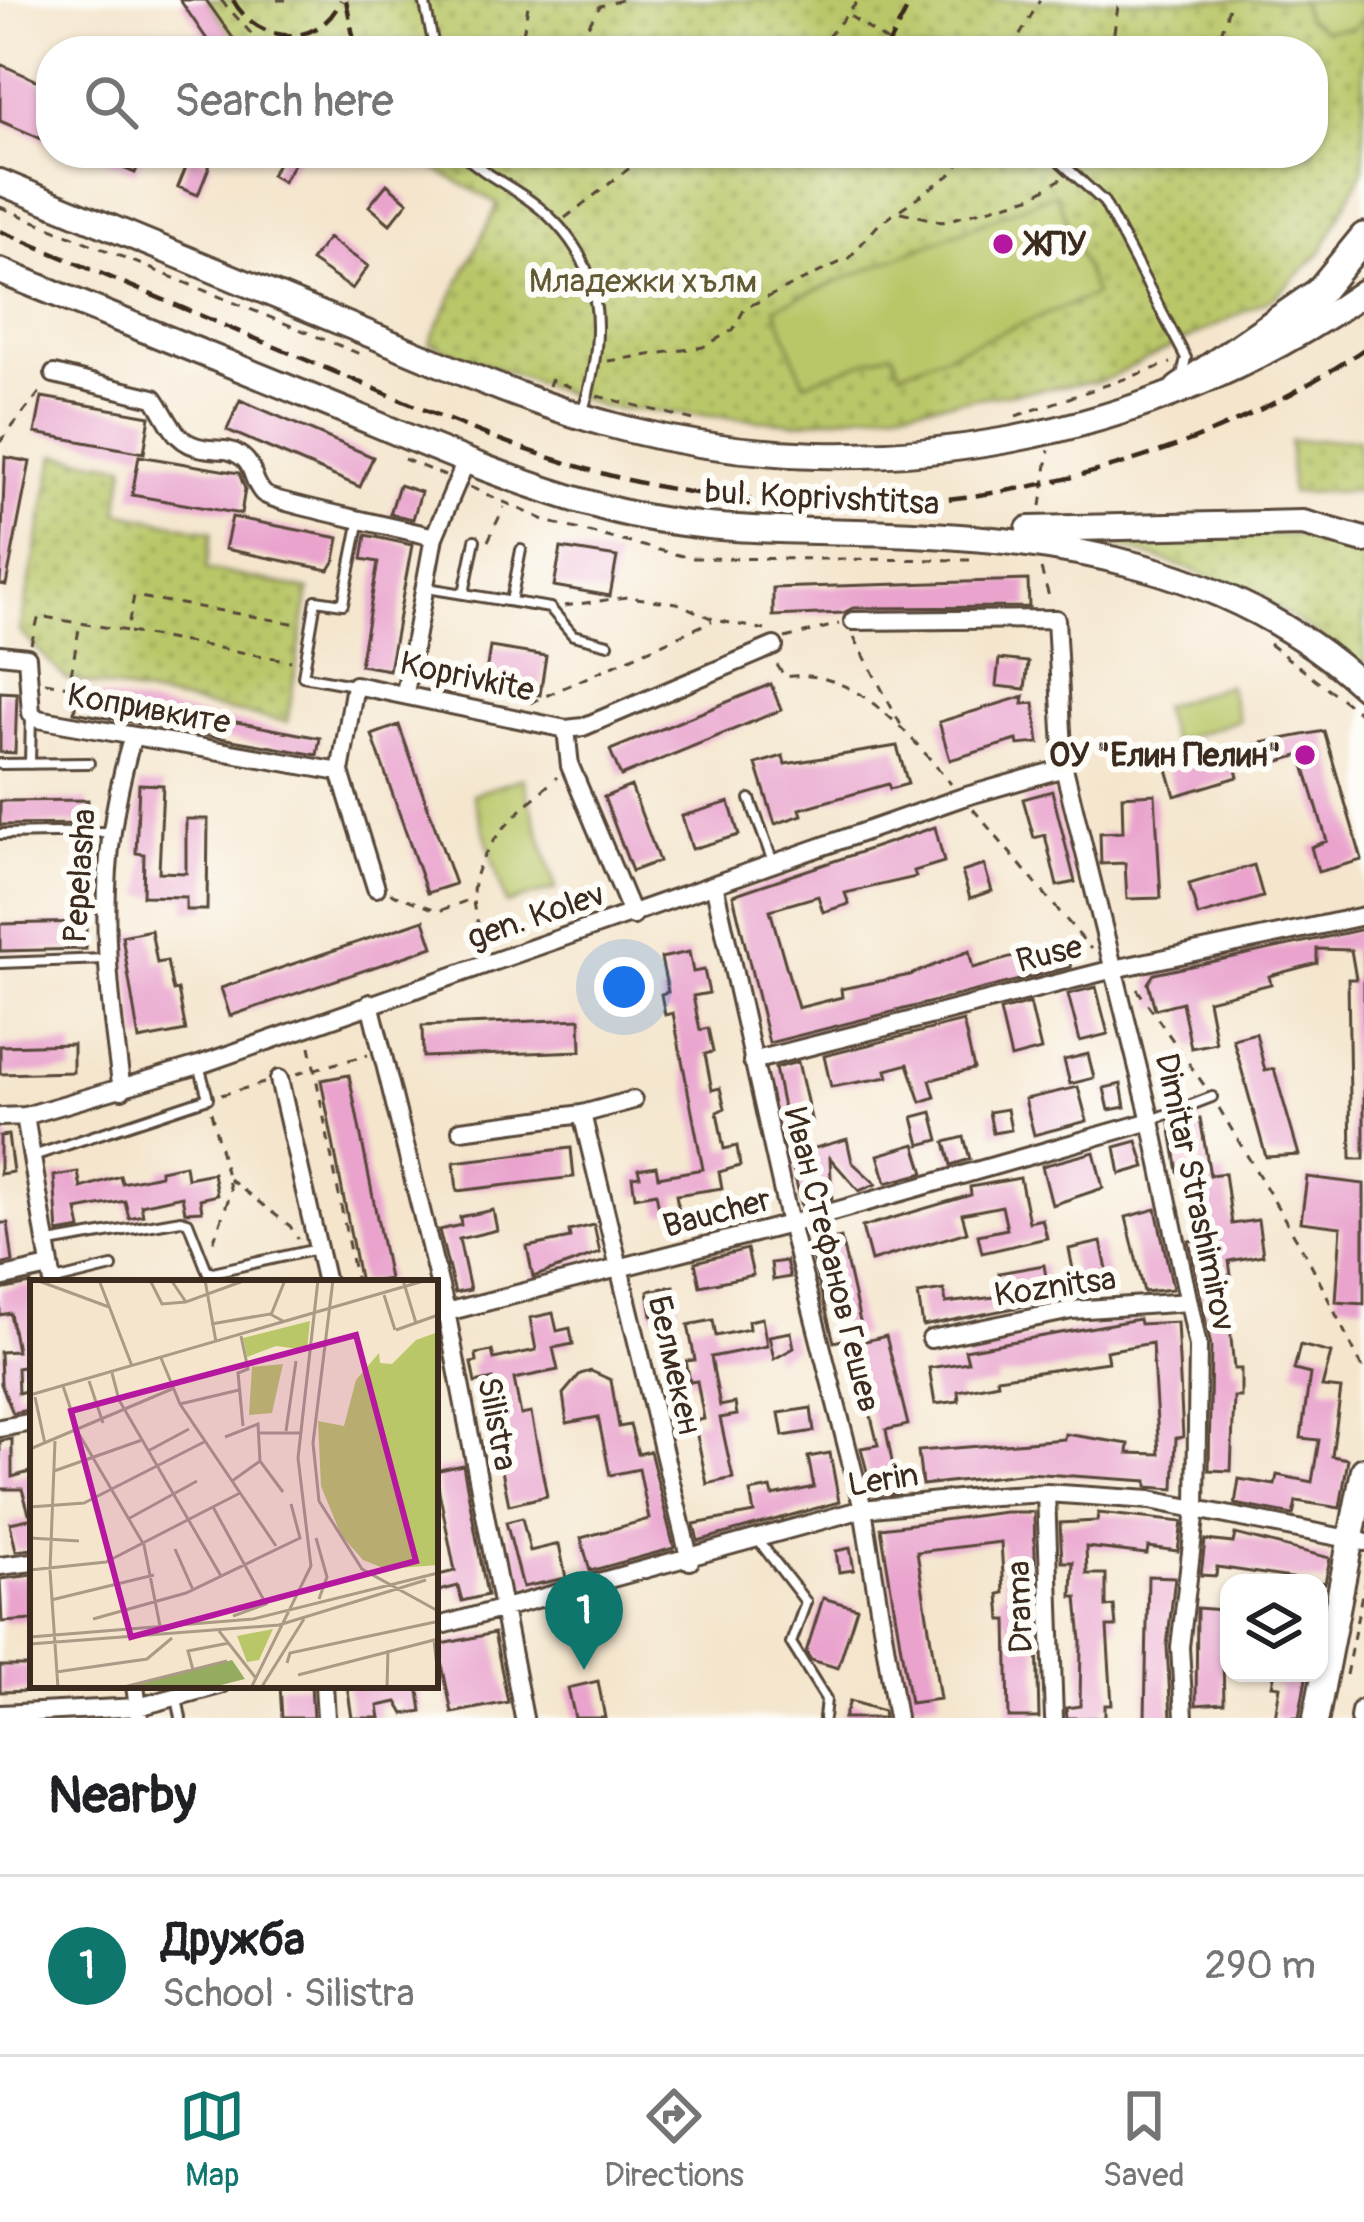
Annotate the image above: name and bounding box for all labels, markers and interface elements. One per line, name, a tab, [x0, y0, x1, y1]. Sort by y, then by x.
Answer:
search box	[36, 36, 1328, 168]
icon: search	[78, 69, 144, 135]
text: Search here	[174, 74, 394, 130]
place label: ЖПУ	[1022, 224, 1087, 265]
marker: ЖПУ	[990, 231, 1016, 257]
park label: Младежки хълм	[529, 261, 757, 302]
street label: bul. Koprivshtitsa	[704, 471, 940, 525]
street label: Koprivkite	[396, 643, 538, 711]
street label: Копривките	[64, 675, 234, 743]
place label: ОУ "Елин Пелин"	[1049, 735, 1281, 776]
marker: ОУ "Елин Пелин"	[1292, 742, 1318, 768]
street label: Pepelasha	[55, 807, 105, 945]
street label: gen. Kolev	[462, 874, 610, 958]
street label: Ruse	[1012, 926, 1086, 982]
your location	[594, 957, 654, 1017]
street label: Dimitar Strashimirov	[1146, 1049, 1244, 1335]
street label: Иван Стефанов Гешев	[774, 1104, 890, 1416]
street label: Baucher	[658, 1179, 776, 1247]
street label: Koznitsa	[991, 1258, 1119, 1316]
inset map	[30, 1280, 438, 1688]
street label: Белмекен	[638, 1292, 710, 1438]
street label: Silistra	[468, 1374, 526, 1474]
street label: Lerin	[845, 1454, 921, 1506]
street label: Drama	[998, 1560, 1042, 1654]
pin: 1	[545, 1571, 623, 1670]
map controls	[1220, 1574, 1328, 1682]
button: layers	[1220, 1574, 1328, 1682]
text: Nearby	[48, 1764, 196, 1828]
text: Дружба	[162, 1913, 305, 1969]
text: 1	[79, 1941, 95, 1990]
text: 290 m	[1204, 1941, 1316, 1990]
text: School · Silistra	[162, 1969, 415, 2018]
tab: Map	[179, 2083, 245, 2196]
tab: Directions	[604, 2083, 744, 2196]
tab: Saved	[1103, 2083, 1185, 2196]

